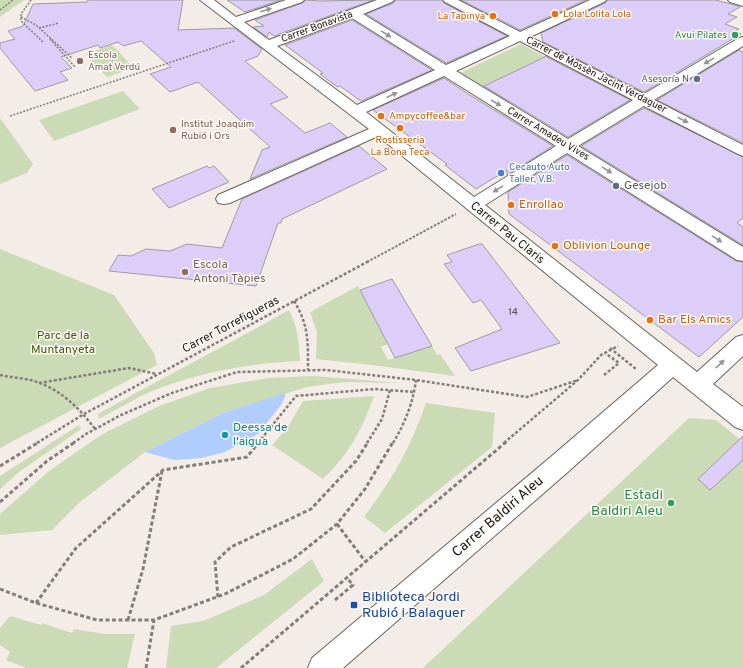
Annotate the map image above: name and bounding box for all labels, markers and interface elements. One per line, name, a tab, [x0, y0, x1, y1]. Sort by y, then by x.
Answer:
one-way arrow	[261, 7, 273, 13]
street label: Carrer Bonavista	[279, 8, 355, 46]
place label: Lola Lolita Lola	[563, 8, 631, 21]
marker: Lola Lolita Lola	[550, 9, 560, 19]
place label: La Tapinya	[437, 10, 485, 23]
marker: La Tapinya	[488, 11, 498, 21]
place label: Avui Pilates	[675, 29, 727, 42]
one-way arrow	[380, 30, 391, 38]
marker: Avui Pilates	[730, 30, 740, 40]
street label: Carrer de Mossèn Jacint Verdaguer	[523, 34, 669, 116]
place label: Escola Amat Verdú	[88, 49, 140, 74]
marker: Escola Amat Verdú	[75, 56, 85, 66]
one-way arrow	[703, 57, 715, 64]
place label: Asesoría N	[641, 73, 689, 86]
marker: Asesoría N	[692, 74, 702, 84]
one-way arrow	[386, 92, 397, 98]
one-way arrow	[490, 99, 502, 106]
street label: Carrer Amadeu Vives	[504, 104, 592, 164]
place label: Ampycoffee&bar	[389, 110, 465, 123]
marker: Ampycoffee&bar	[376, 111, 386, 121]
one-way arrow	[677, 116, 689, 123]
place label: Institut Joaquim Rubió i Ors	[181, 118, 254, 143]
marker: Rostisseria La Bona Teca	[395, 123, 405, 133]
marker: Institut Joaquim Rubió i Ors	[168, 125, 178, 135]
place label: Rostisseria La Bona Teca	[371, 134, 429, 159]
place label: Cecauto Auto Taller, V.B.	[509, 161, 570, 186]
one-way arrow	[601, 167, 613, 174]
marker: Cecauto Auto Taller, V.B.	[496, 168, 506, 178]
place label: Gesejob	[624, 178, 667, 194]
marker: Gesejob	[611, 181, 621, 191]
one-way arrow	[493, 185, 504, 192]
place label: Enrollao	[519, 197, 564, 213]
street label: Carrer Pau Claris	[467, 198, 547, 268]
marker: Enrollao	[506, 200, 516, 210]
one-way arrow	[712, 235, 722, 243]
place label: Oblivion Lounge	[563, 238, 650, 254]
marker: Oblivion Lounge	[550, 241, 560, 251]
place label: Escola Antoni Tàpies	[193, 257, 266, 287]
marker: Escola Antoni Tàpies	[180, 267, 190, 277]
street label: Carrer Torrefigueras	[180, 293, 282, 357]
house number: 14	[508, 306, 518, 319]
place label: Bar Els Amics	[658, 312, 731, 328]
marker: Bar Els Amics	[645, 315, 655, 325]
park label: Parc de la Muntanyeta	[31, 328, 95, 358]
one-way arrow	[715, 360, 725, 369]
place label: Deessa de l'aigua	[233, 420, 288, 450]
marker: Deessa de l'aigua	[220, 430, 230, 440]
street label: Carrer Baldiri Aleu	[449, 473, 547, 561]
place label: Estadi Baldiri Aleu	[591, 487, 663, 520]
marker: Estadi Baldiri Aleu	[666, 498, 676, 508]
place label: Biblioteca Jordi Rubió i Balaguer	[362, 589, 466, 622]
marker: Biblioteca Jordi Rubió i Balaguer	[349, 600, 359, 610]

